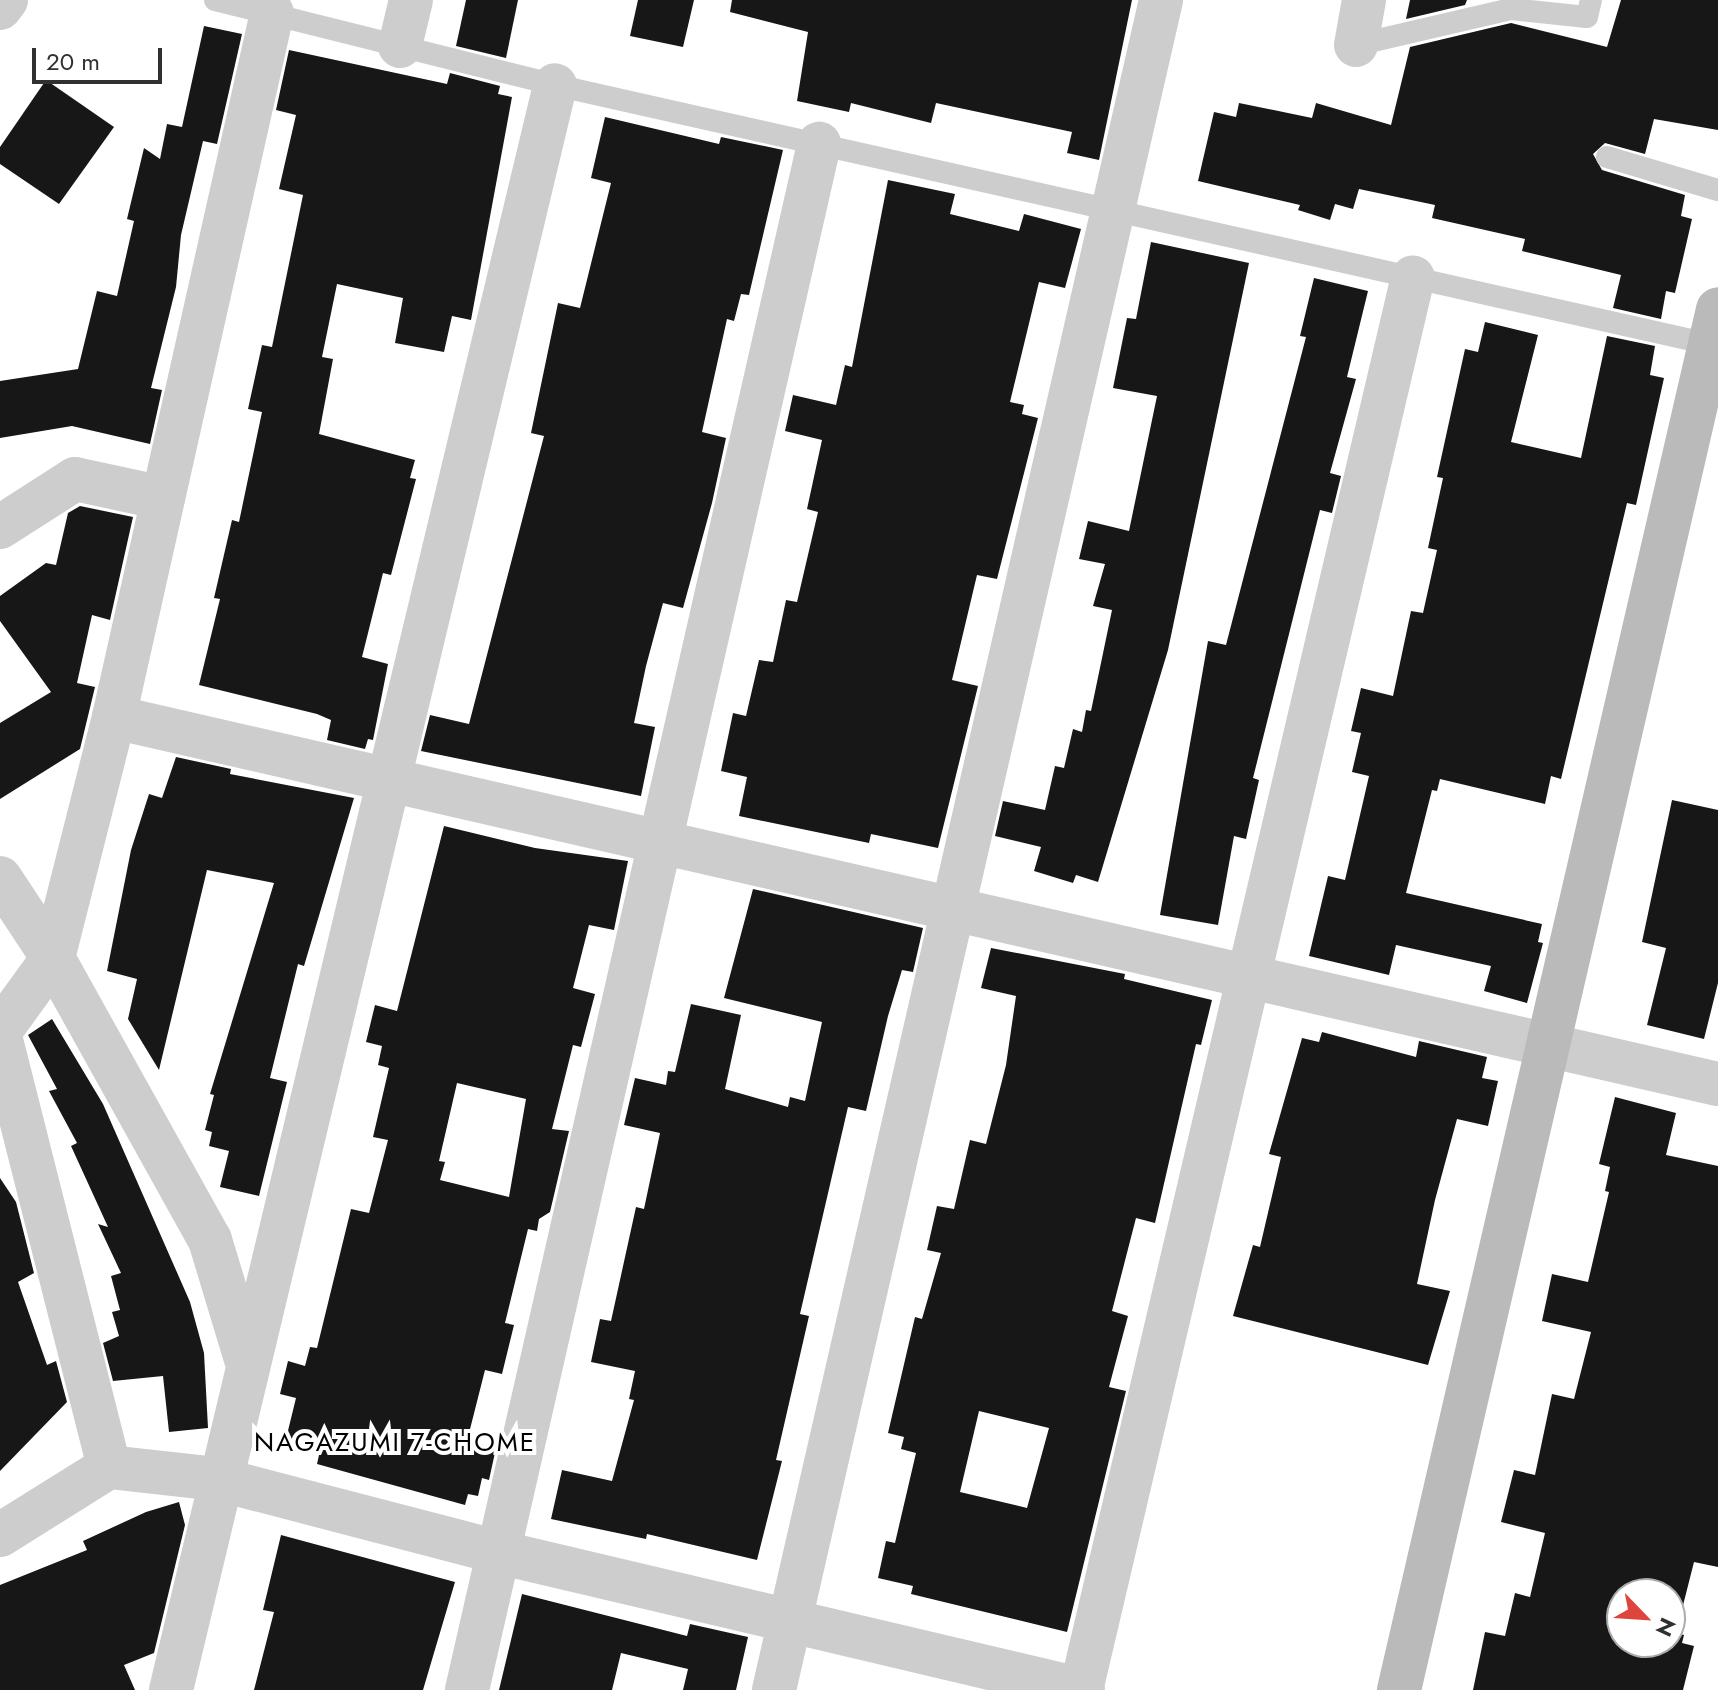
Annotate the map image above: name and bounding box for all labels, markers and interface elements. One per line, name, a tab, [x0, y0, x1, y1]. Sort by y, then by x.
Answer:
scale bar	[36, 32, 166, 82]
text: 20 m	[46, 44, 100, 79]
district label: NAGAZUMI 7-CHOME	[254, 1427, 536, 1459]
north arrow	[1606, 1578, 1686, 1658]
text: N	[1648, 1613, 1684, 1642]

